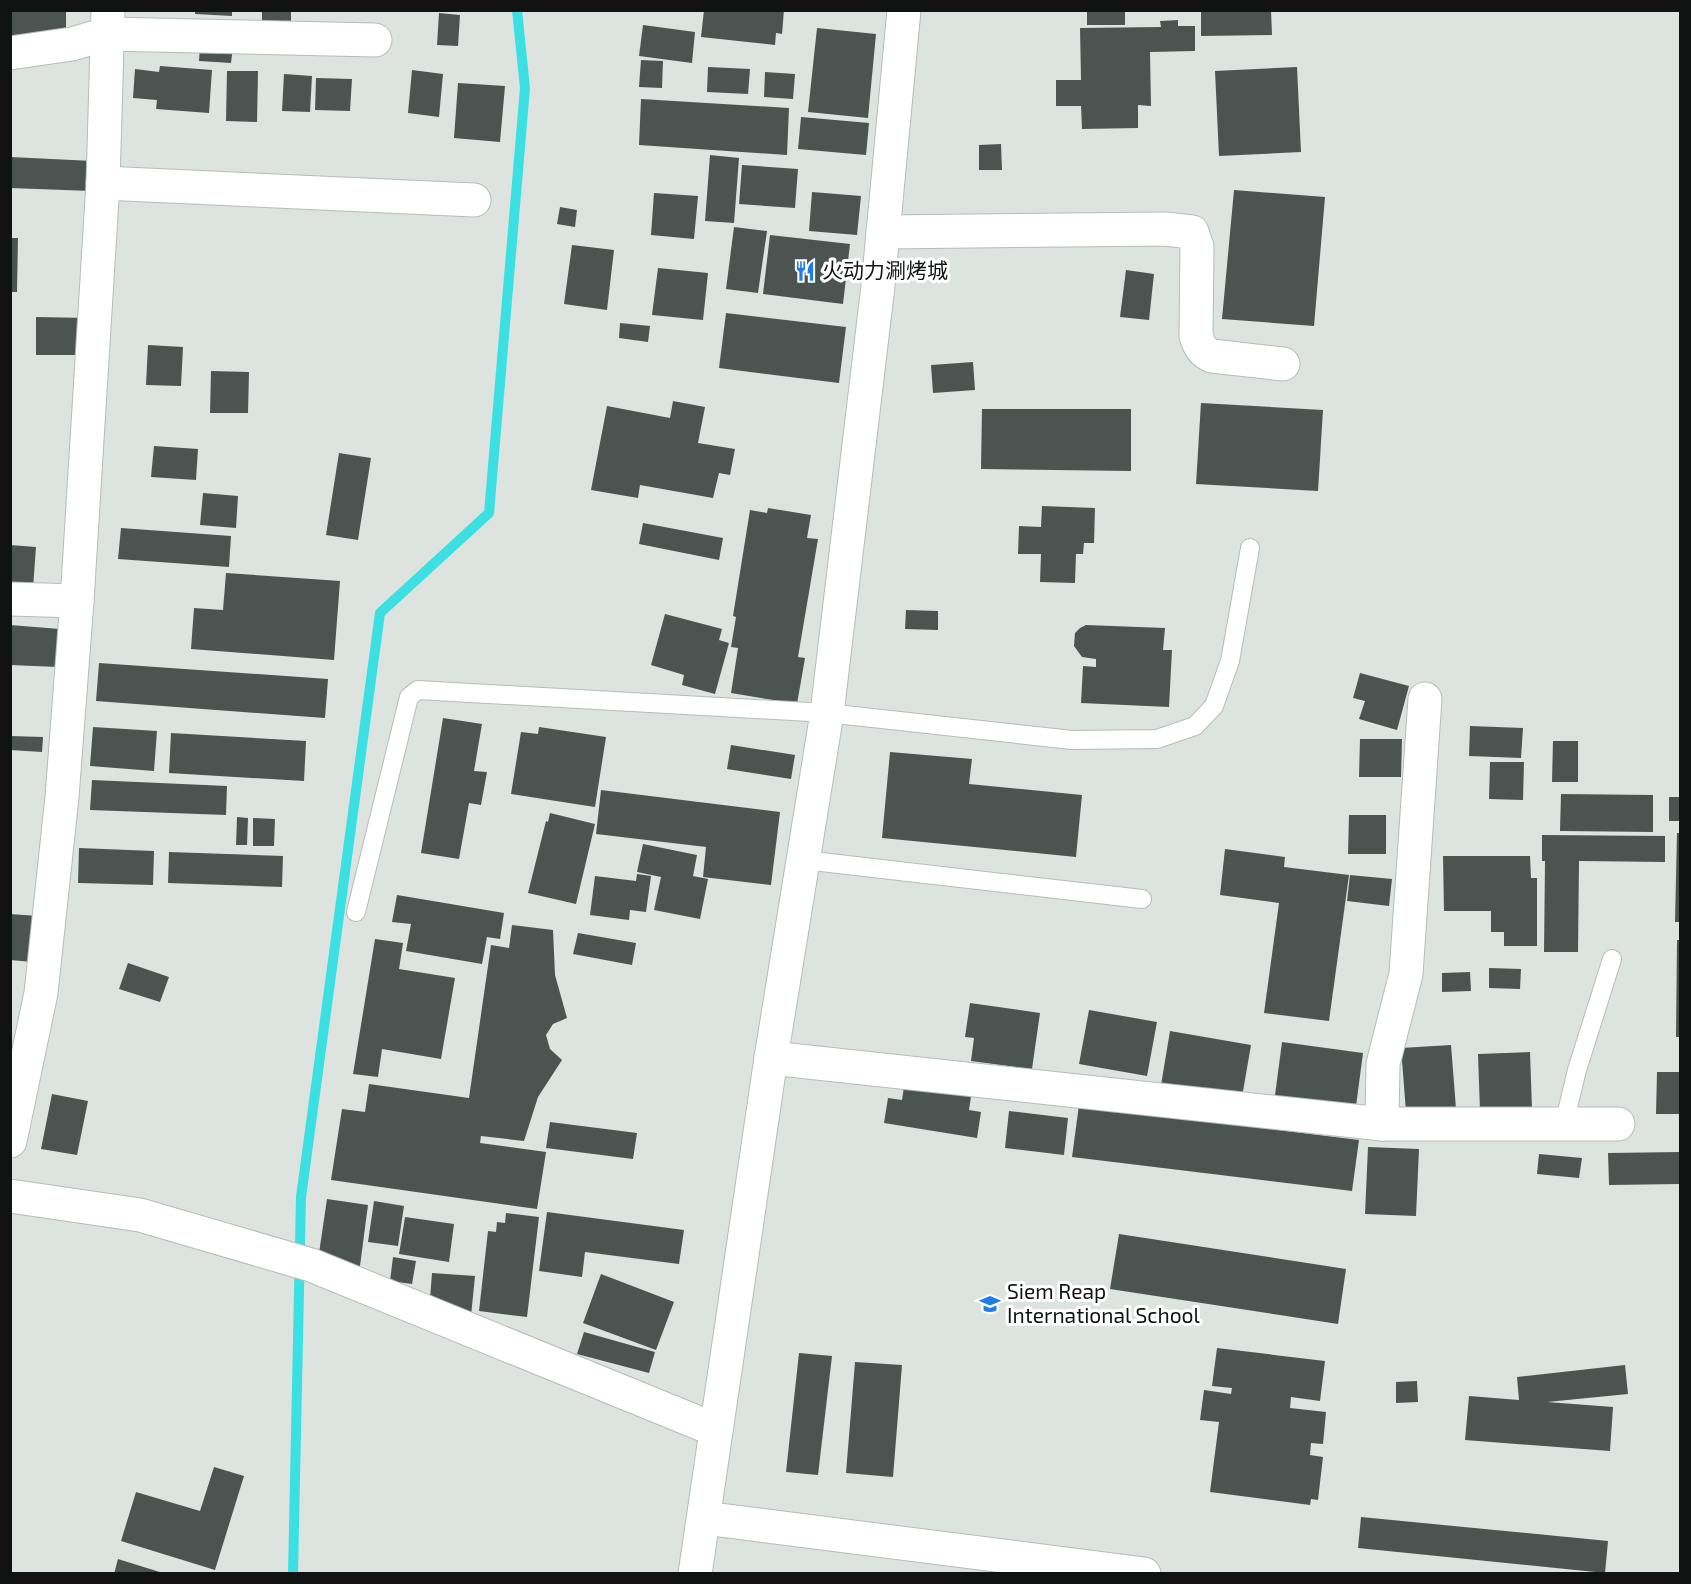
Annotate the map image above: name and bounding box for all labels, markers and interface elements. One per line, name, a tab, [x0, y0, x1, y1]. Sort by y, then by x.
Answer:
place label: 火动力涮烤城	[822, 257, 948, 282]
restaurant icon: 火动力涮烤城	[793, 259, 817, 283]
place label: Siem Reap International School	[1007, 1278, 1201, 1327]
school or university icon: Siem Reap International School	[978, 1292, 1002, 1316]

